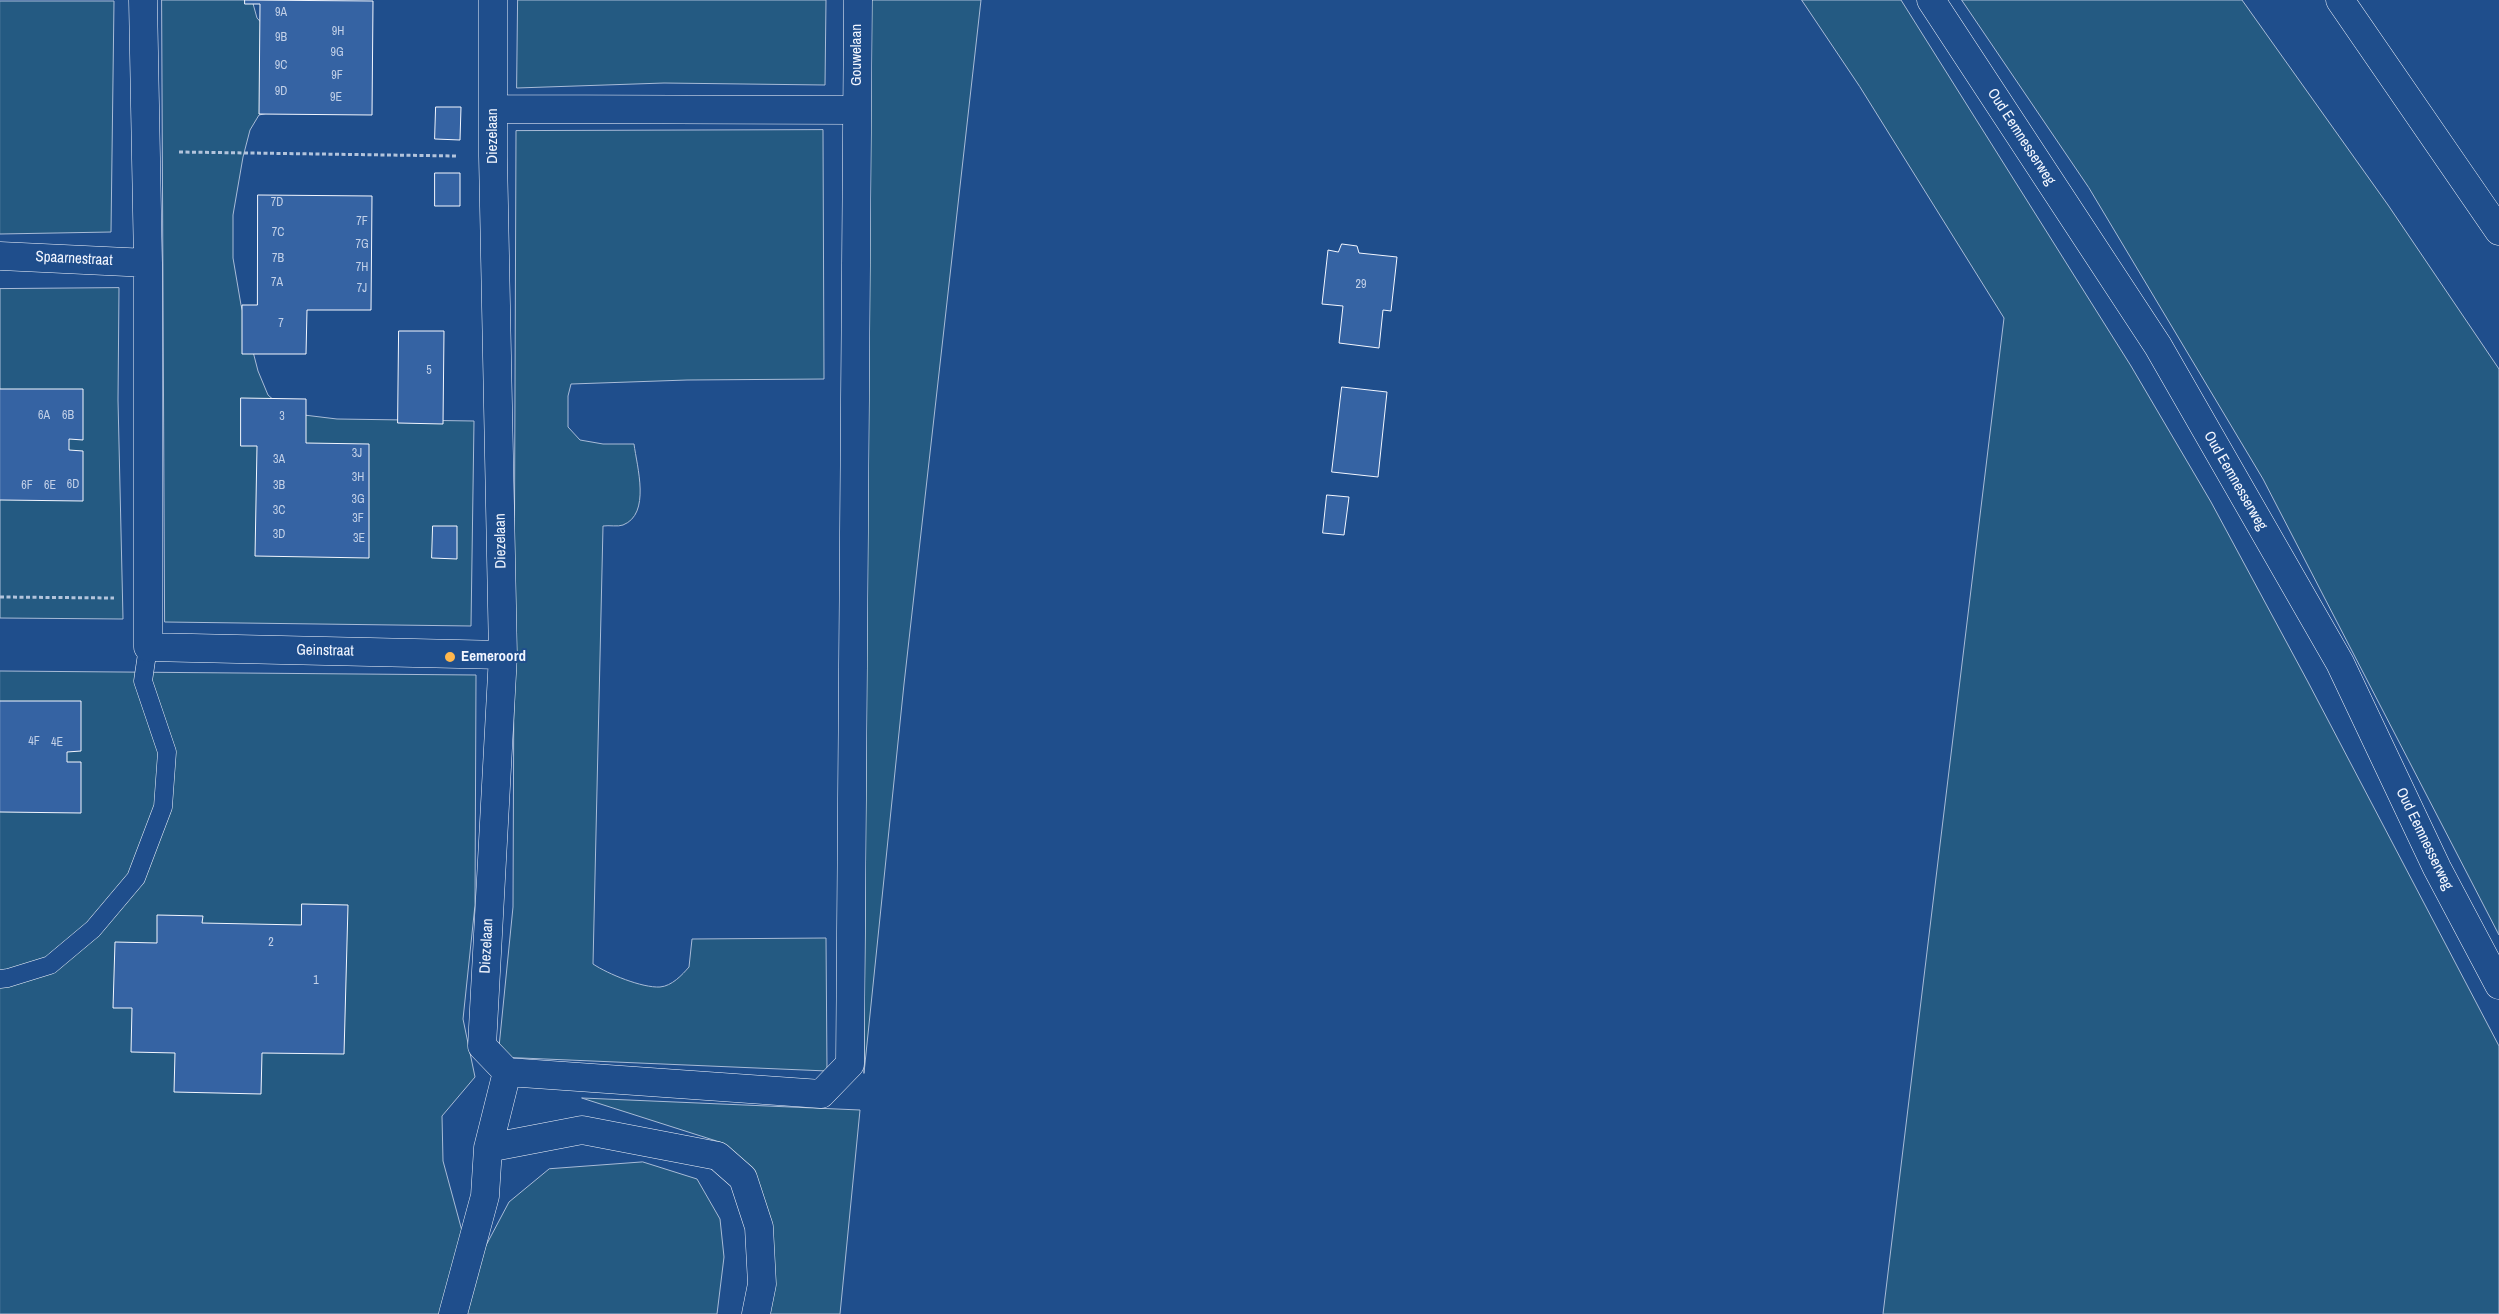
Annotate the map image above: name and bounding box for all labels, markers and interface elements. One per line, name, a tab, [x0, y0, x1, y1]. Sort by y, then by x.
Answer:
house number: 9A	[275, 6, 287, 20]
street label: Gouwelaan	[848, 24, 866, 86]
house number: 9H	[332, 25, 344, 39]
house number: 9B	[275, 31, 287, 45]
house number: 9G	[330, 46, 344, 60]
house number: 9C	[275, 59, 287, 73]
house number: 9F	[331, 69, 343, 83]
house number: 9D	[275, 85, 287, 99]
street label: Oud Eemnesserweg	[1983, 85, 2059, 189]
house number: 9E	[330, 91, 342, 105]
street label: Diezelaan	[484, 108, 502, 164]
house number: 7D	[271, 196, 283, 210]
house number: 7F	[356, 215, 368, 229]
house number: 7C	[272, 226, 284, 240]
house number: 7G	[355, 238, 369, 252]
street label: Spaarnestraat	[35, 248, 113, 270]
house number: 7B	[272, 252, 284, 266]
house number: 7H	[356, 261, 368, 275]
house number: 7A	[271, 276, 283, 290]
house number: 29	[1356, 278, 1366, 292]
house number: 7J	[357, 282, 367, 296]
house number: 7	[278, 317, 284, 331]
house number: 5	[426, 364, 432, 378]
house number: 6A	[38, 409, 50, 423]
house number: 6B	[62, 409, 74, 423]
house number: 3	[279, 410, 285, 424]
street label: Oud Eemnesserweg	[2199, 428, 2271, 534]
house number: 3J	[352, 447, 362, 461]
house number: 3A	[273, 453, 285, 467]
house number: 3H	[352, 471, 364, 485]
house number: 6D	[67, 478, 79, 492]
house number: 6F	[21, 479, 33, 493]
house number: 6E	[44, 479, 56, 493]
house number: 3B	[273, 479, 285, 493]
house number: 3G	[351, 493, 365, 507]
house number: 3C	[273, 504, 285, 518]
house number: 3F	[352, 512, 364, 526]
street label: Diezelaan	[492, 513, 510, 569]
house number: 3D	[273, 528, 285, 542]
house number: 3E	[353, 532, 365, 546]
street label: Geinstraat	[296, 642, 354, 660]
place label: Eemeroord	[461, 648, 526, 666]
marker: Eemeroord	[443, 650, 457, 664]
house number: 4F	[28, 735, 40, 749]
house number: 4E	[51, 736, 63, 750]
street label: Oud Eemnesserweg	[2391, 785, 2457, 893]
street label: Diezelaan	[477, 918, 497, 974]
house number: 2	[268, 936, 274, 950]
house number: 1	[313, 974, 319, 988]

